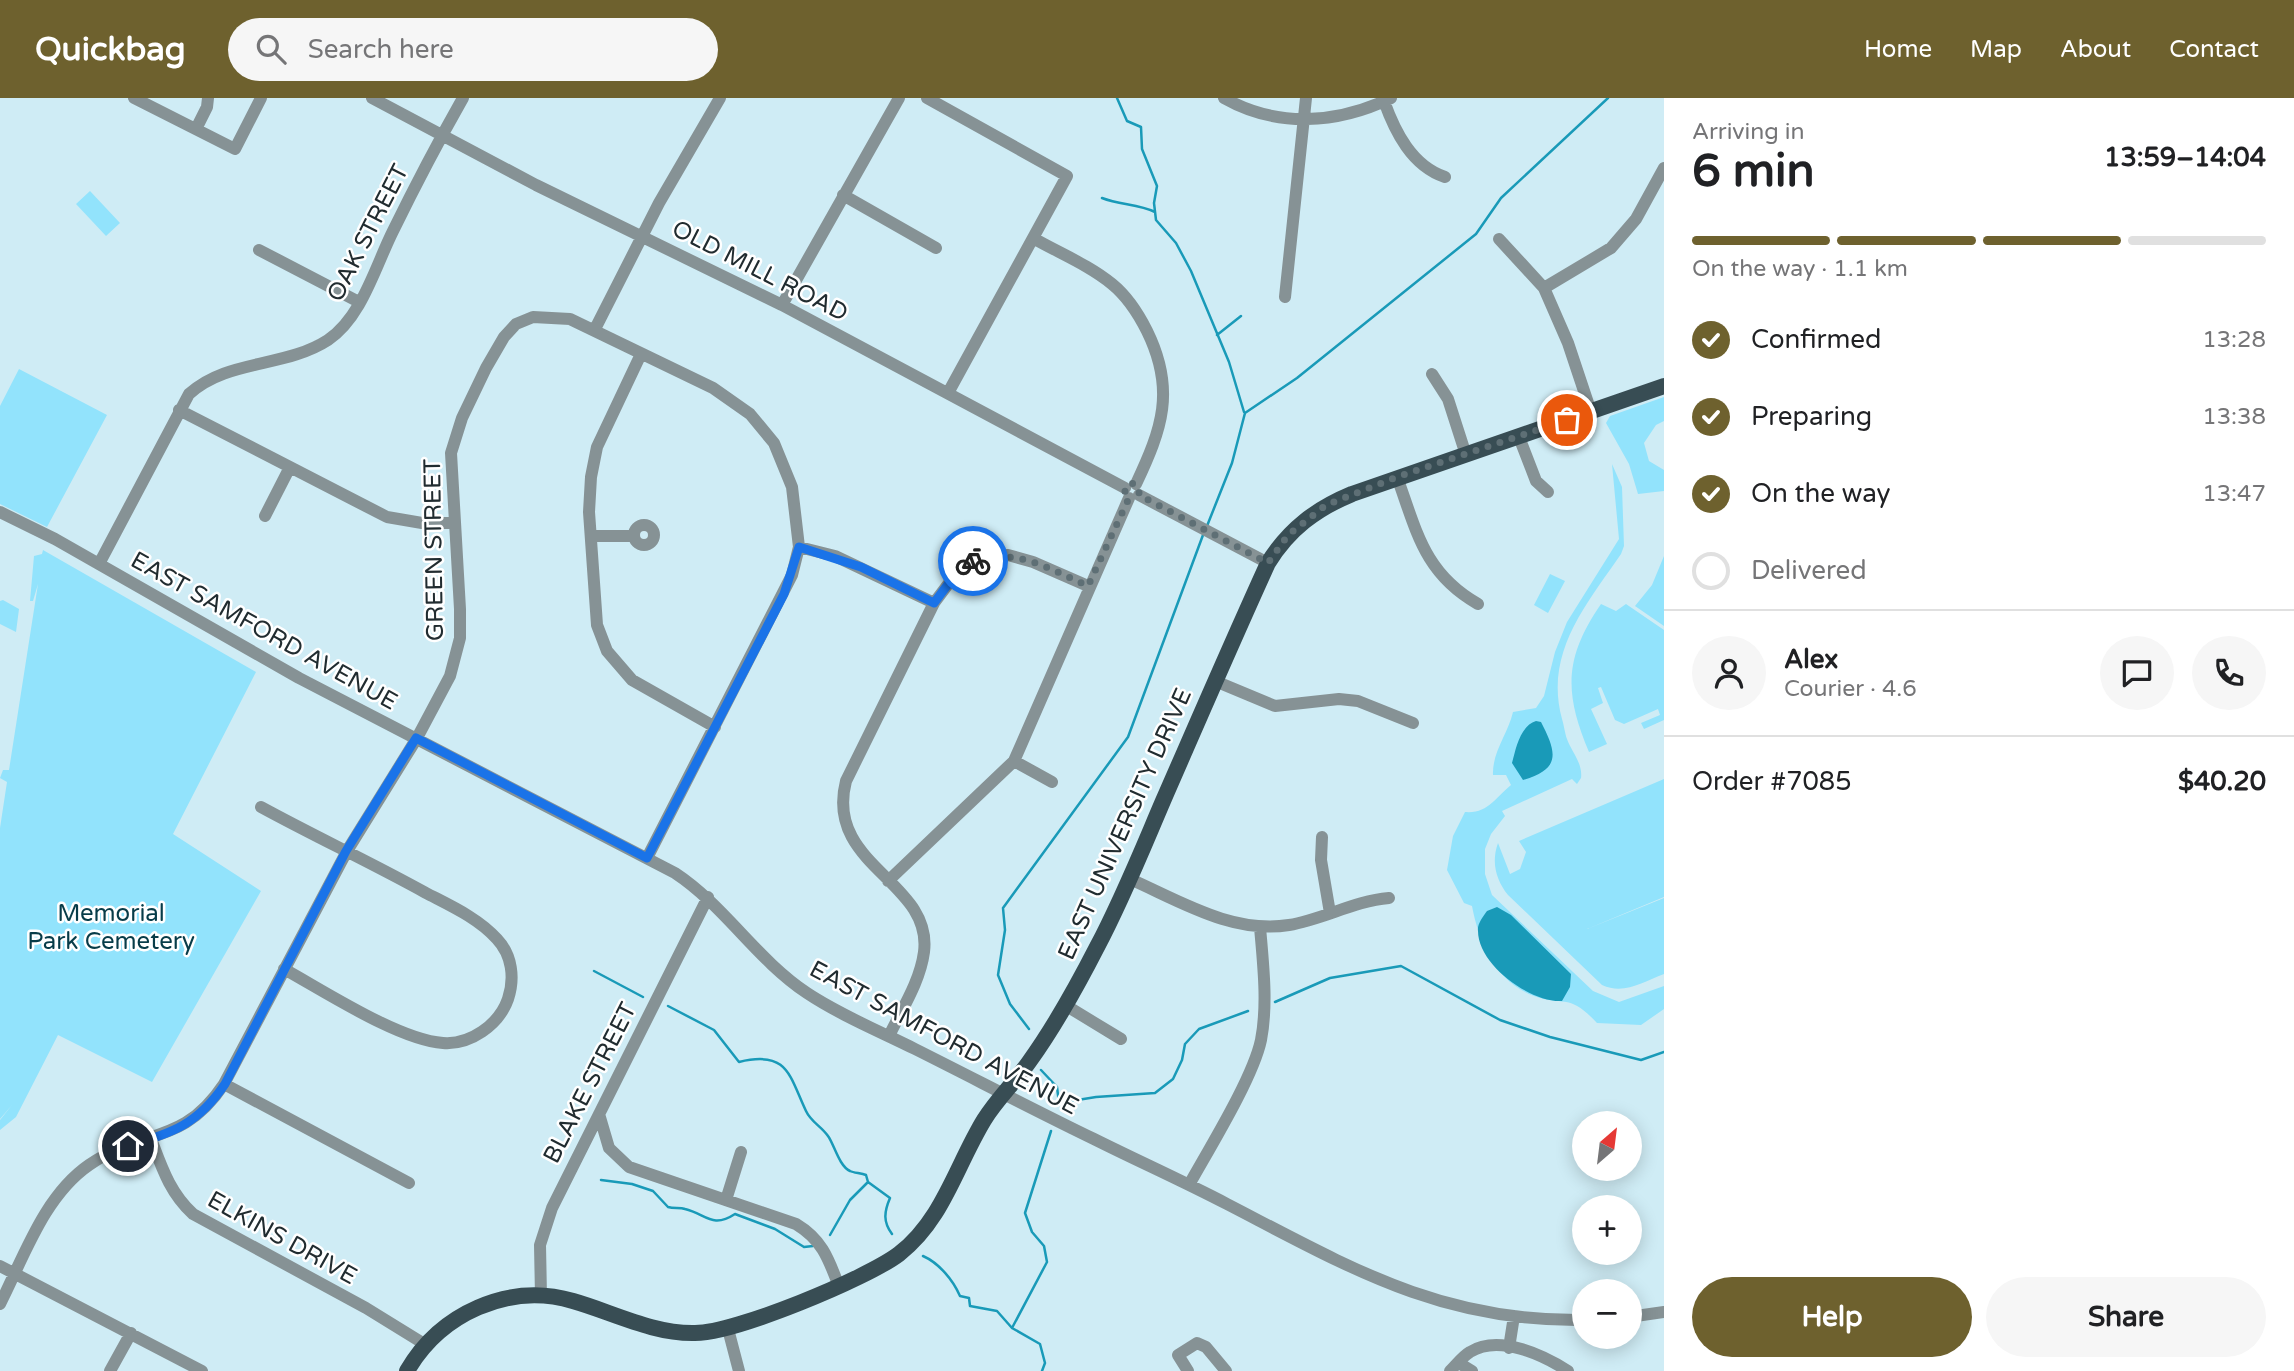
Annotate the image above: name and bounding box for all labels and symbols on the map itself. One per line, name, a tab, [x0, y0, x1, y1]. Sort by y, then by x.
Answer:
street label: OAK STREET	[321, 159, 415, 306]
street label: OLD MILL ROAD	[667, 214, 853, 328]
pin	[1537, 390, 1597, 450]
street label: GREEN STREET	[418, 458, 450, 641]
courier	[938, 526, 1008, 596]
street label: EAST SAMFORD AVENUE	[126, 546, 402, 716]
street label: EAST UNIVERSITY DRIVE	[1052, 684, 1198, 964]
park label: Memorial Park Cemetery	[27, 899, 195, 956]
street label: EAST SAMFORD AVENUE	[805, 955, 1083, 1121]
street label: BLAKE STREET	[537, 998, 643, 1168]
north arrow	[1572, 1111, 1642, 1181]
pin	[98, 1116, 158, 1176]
street label: ELKINS DRIVE	[202, 1185, 362, 1291]

